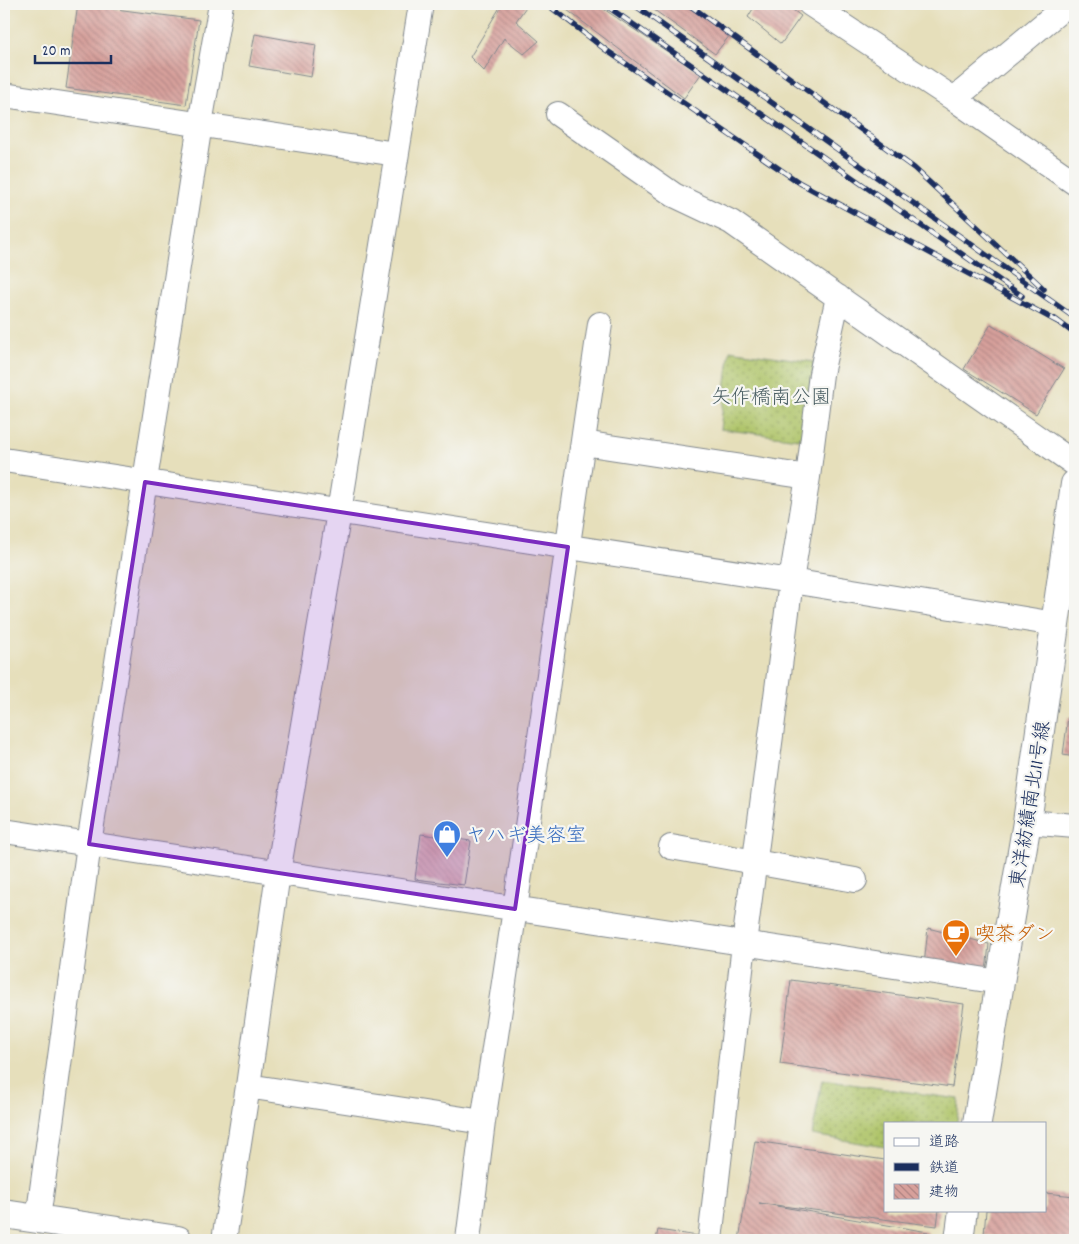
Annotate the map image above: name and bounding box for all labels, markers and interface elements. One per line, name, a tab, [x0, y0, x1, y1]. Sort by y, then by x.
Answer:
scale bar	[35, 32, 111, 64]
text: 20 m	[42, 41, 70, 63]
park label: 矢作橋南公園	[711, 385, 831, 413]
street label: 東洋紡績南北11号線	[1005, 719, 1059, 890]
shop icon: ヤハギ美容室	[432, 819, 462, 858]
place label: ヤハギ美容室	[466, 823, 586, 851]
cafe icon: 喫茶ダン	[941, 918, 971, 957]
place label: 喫茶ダン	[975, 922, 1055, 950]
legend	[884, 1122, 1046, 1212]
text: 道路	[929, 1132, 959, 1154]
text: 鉄道	[929, 1158, 959, 1180]
text: 建物	[929, 1182, 959, 1204]

